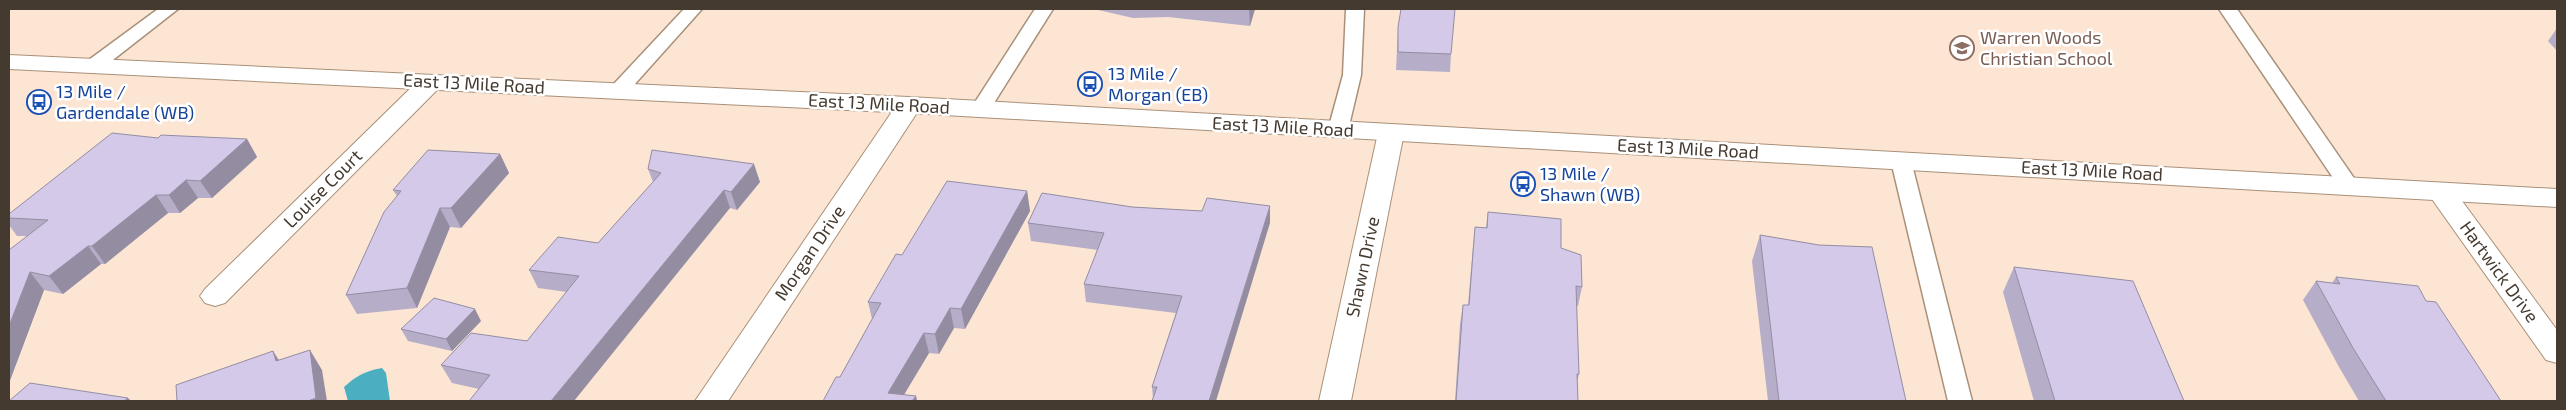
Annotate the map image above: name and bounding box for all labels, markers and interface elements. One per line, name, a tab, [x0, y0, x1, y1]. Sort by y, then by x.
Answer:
place label: Warren Woods Christian School	[1980, 26, 2113, 69]
school or university icon: Warren Woods Christian School	[1949, 35, 1975, 61]
place label: 13 Mile / Morgan (EB)	[1108, 62, 1208, 105]
street label: East 13 Mile Road	[403, 68, 545, 98]
bus stop icon: 13 Mile / Morgan (EB)	[1077, 71, 1103, 97]
place label: 13 Mile / Gardendale (WB)	[56, 80, 194, 123]
street label: East 13 Mile Road	[808, 88, 950, 118]
bus stop icon: 13 Mile / Gardendale (WB)	[26, 89, 52, 115]
street label: East 13 Mile Road	[1212, 111, 1354, 141]
street label: East 13 Mile Road	[1617, 133, 1759, 163]
street label: Louise Court	[279, 144, 366, 232]
street label: East 13 Mile Road	[2021, 155, 2163, 185]
place label: 13 Mile / Shawn (WB)	[1540, 162, 1640, 205]
bus stop icon: 13 Mile / Shawn (WB)	[1510, 171, 1536, 197]
street label: Morgan Drive	[769, 201, 849, 304]
street label: Shawn Drive	[1341, 214, 1383, 319]
street label: Hartwick Drive	[2456, 216, 2544, 326]

